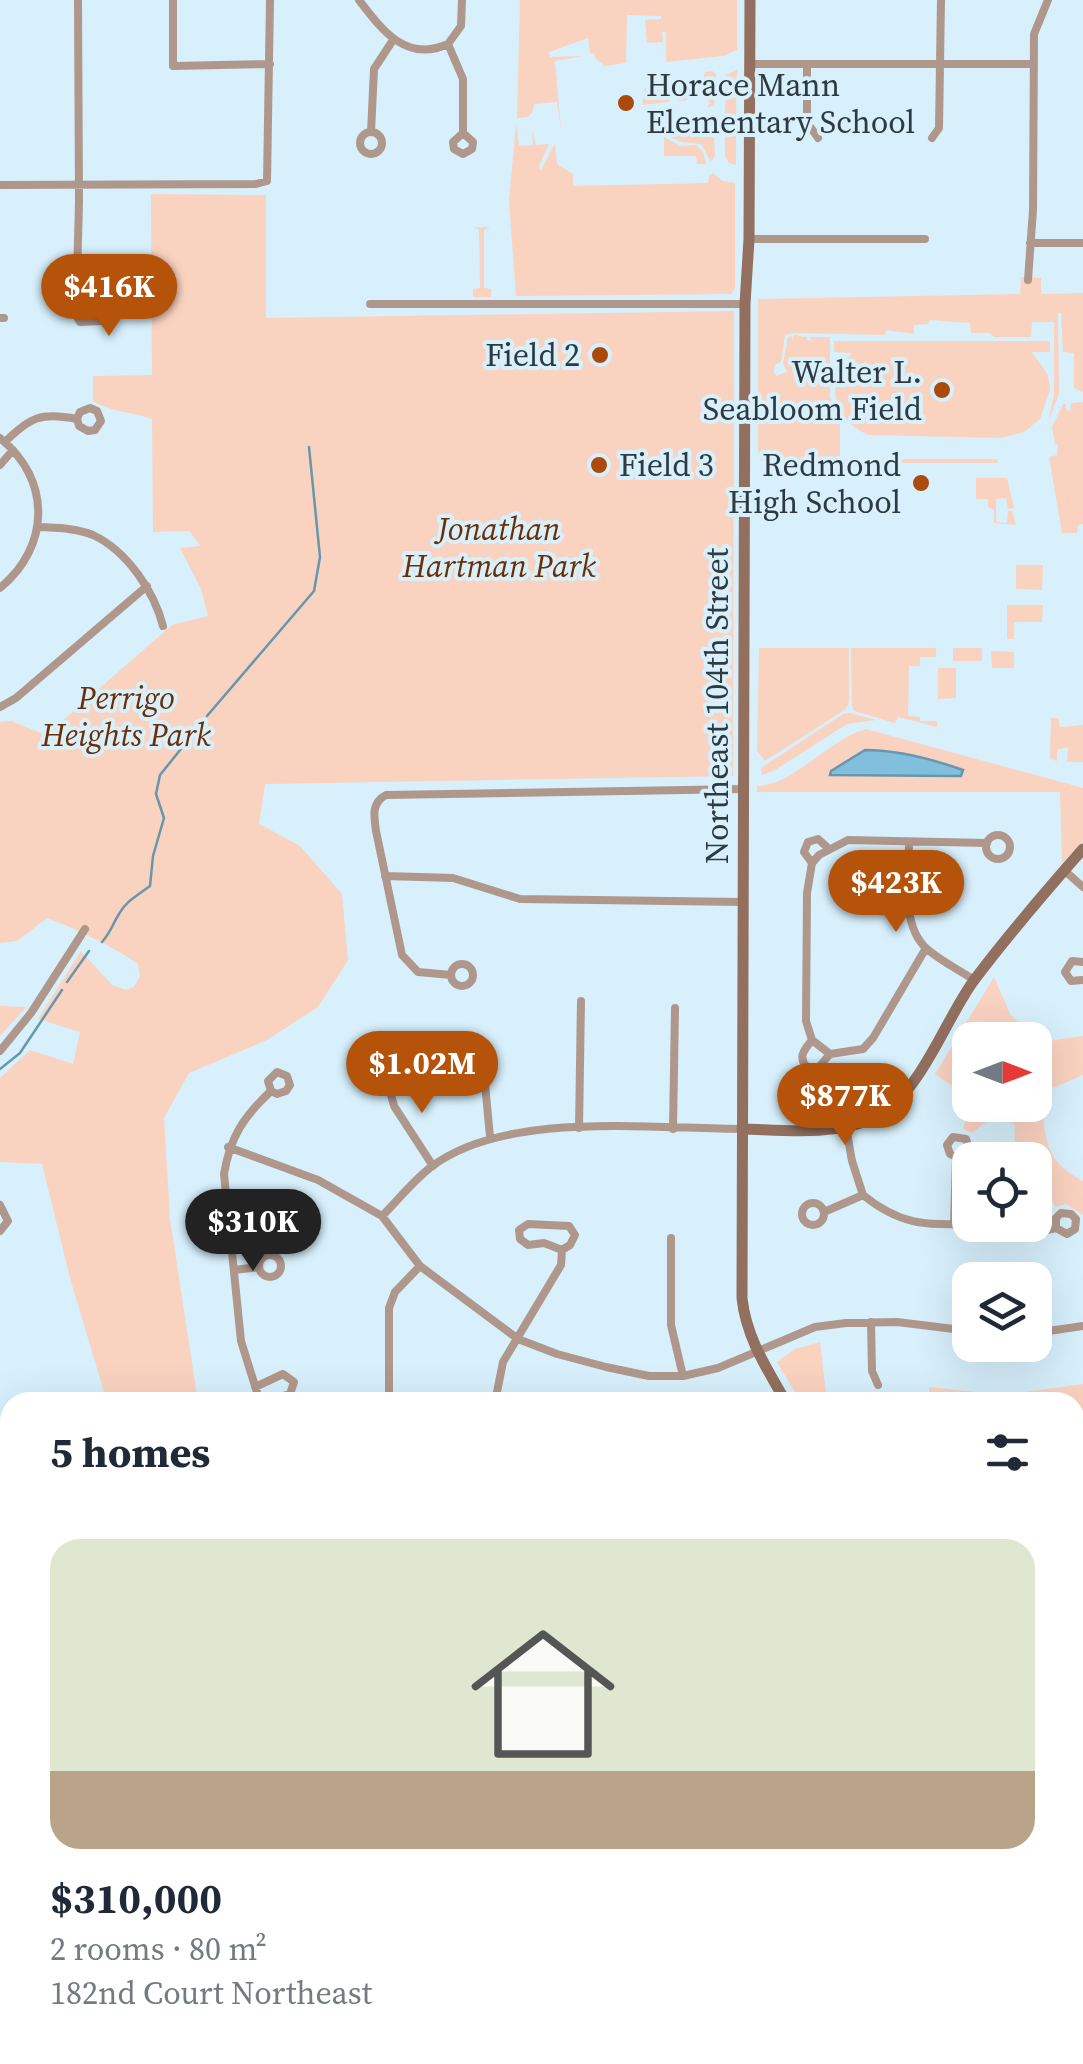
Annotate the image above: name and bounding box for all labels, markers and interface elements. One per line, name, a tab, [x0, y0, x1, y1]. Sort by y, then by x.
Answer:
place label: Horace Mann Elementary School	[646, 63, 915, 144]
marker: Horace Mann Elementary School	[615, 92, 637, 114]
pin: $416K	[39, 254, 179, 339]
text: $416K	[63, 264, 155, 308]
place label: Field 2	[485, 333, 580, 377]
marker: Field 2	[589, 344, 611, 366]
place label: Walter L. Seabloom Field	[703, 350, 922, 431]
marker: Walter L. Seabloom Field	[931, 379, 953, 401]
place label: Field 3	[619, 443, 714, 487]
place label: Redmond High School	[728, 443, 901, 524]
marker: Field 3	[588, 454, 610, 476]
marker: Redmond High School	[910, 472, 932, 494]
park label: Jonathan Hartman Park	[401, 507, 597, 588]
street label: Northeast 104th Street	[695, 547, 739, 864]
park label: Perrigo Heights Park	[40, 676, 212, 757]
pin: $423K	[826, 850, 966, 935]
text: $423K	[850, 860, 942, 904]
north arrow	[952, 1022, 1052, 1122]
map controls	[952, 1022, 1052, 1362]
pin: $1.02M	[341, 1031, 503, 1116]
text: $1.02M	[368, 1041, 476, 1085]
pin: $877K	[775, 1063, 915, 1148]
text: $877K	[799, 1073, 891, 1117]
button: locate	[952, 1142, 1052, 1242]
pin: $310K	[183, 1189, 323, 1274]
text: $310K	[207, 1199, 299, 1243]
button: layers	[952, 1262, 1052, 1362]
text: 5 homes	[50, 1423, 210, 1481]
icon: filters	[980, 1425, 1035, 1480]
icon: home	[453, 1604, 633, 1784]
text: $310,000	[50, 1869, 222, 1927]
text: 2 rooms · 80 m²	[50, 1927, 267, 1971]
text: 182nd Court Northeast	[50, 1971, 372, 2015]

